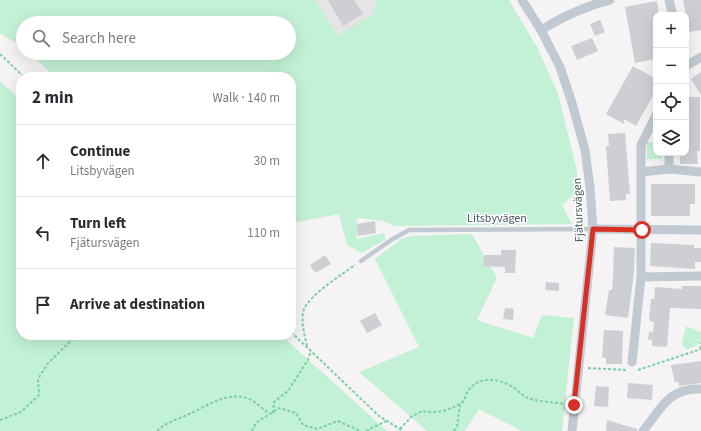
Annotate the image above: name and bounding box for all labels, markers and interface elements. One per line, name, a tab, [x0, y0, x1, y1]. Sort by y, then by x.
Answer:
map controls	[653, 12, 689, 156]
button: +	[653, 12, 689, 48]
search box	[16, 16, 296, 60]
icon: search	[30, 27, 52, 49]
text: Search here	[62, 28, 136, 49]
button: −	[653, 48, 689, 84]
button: locate	[653, 84, 689, 120]
text: 2 min	[32, 86, 73, 110]
text: Walk · 140 m	[212, 89, 280, 107]
button: layers	[653, 120, 689, 156]
text: Continue	[70, 141, 130, 162]
icon: ahead	[32, 150, 54, 172]
text: 30 m	[254, 152, 280, 170]
text: Litsbyvägen	[70, 162, 135, 180]
street label: Fjätursvägen	[569, 178, 588, 242]
street label: Litsbyvägen	[467, 210, 527, 227]
text: Turn left	[70, 213, 126, 234]
route start	[633, 221, 651, 239]
icon: left	[32, 222, 54, 244]
text: 110 m	[247, 224, 280, 242]
text: Fjätursvägen	[70, 234, 140, 252]
icon: arrive	[32, 294, 54, 316]
text: Arrive at destination	[70, 294, 205, 315]
route end	[565, 396, 583, 414]

